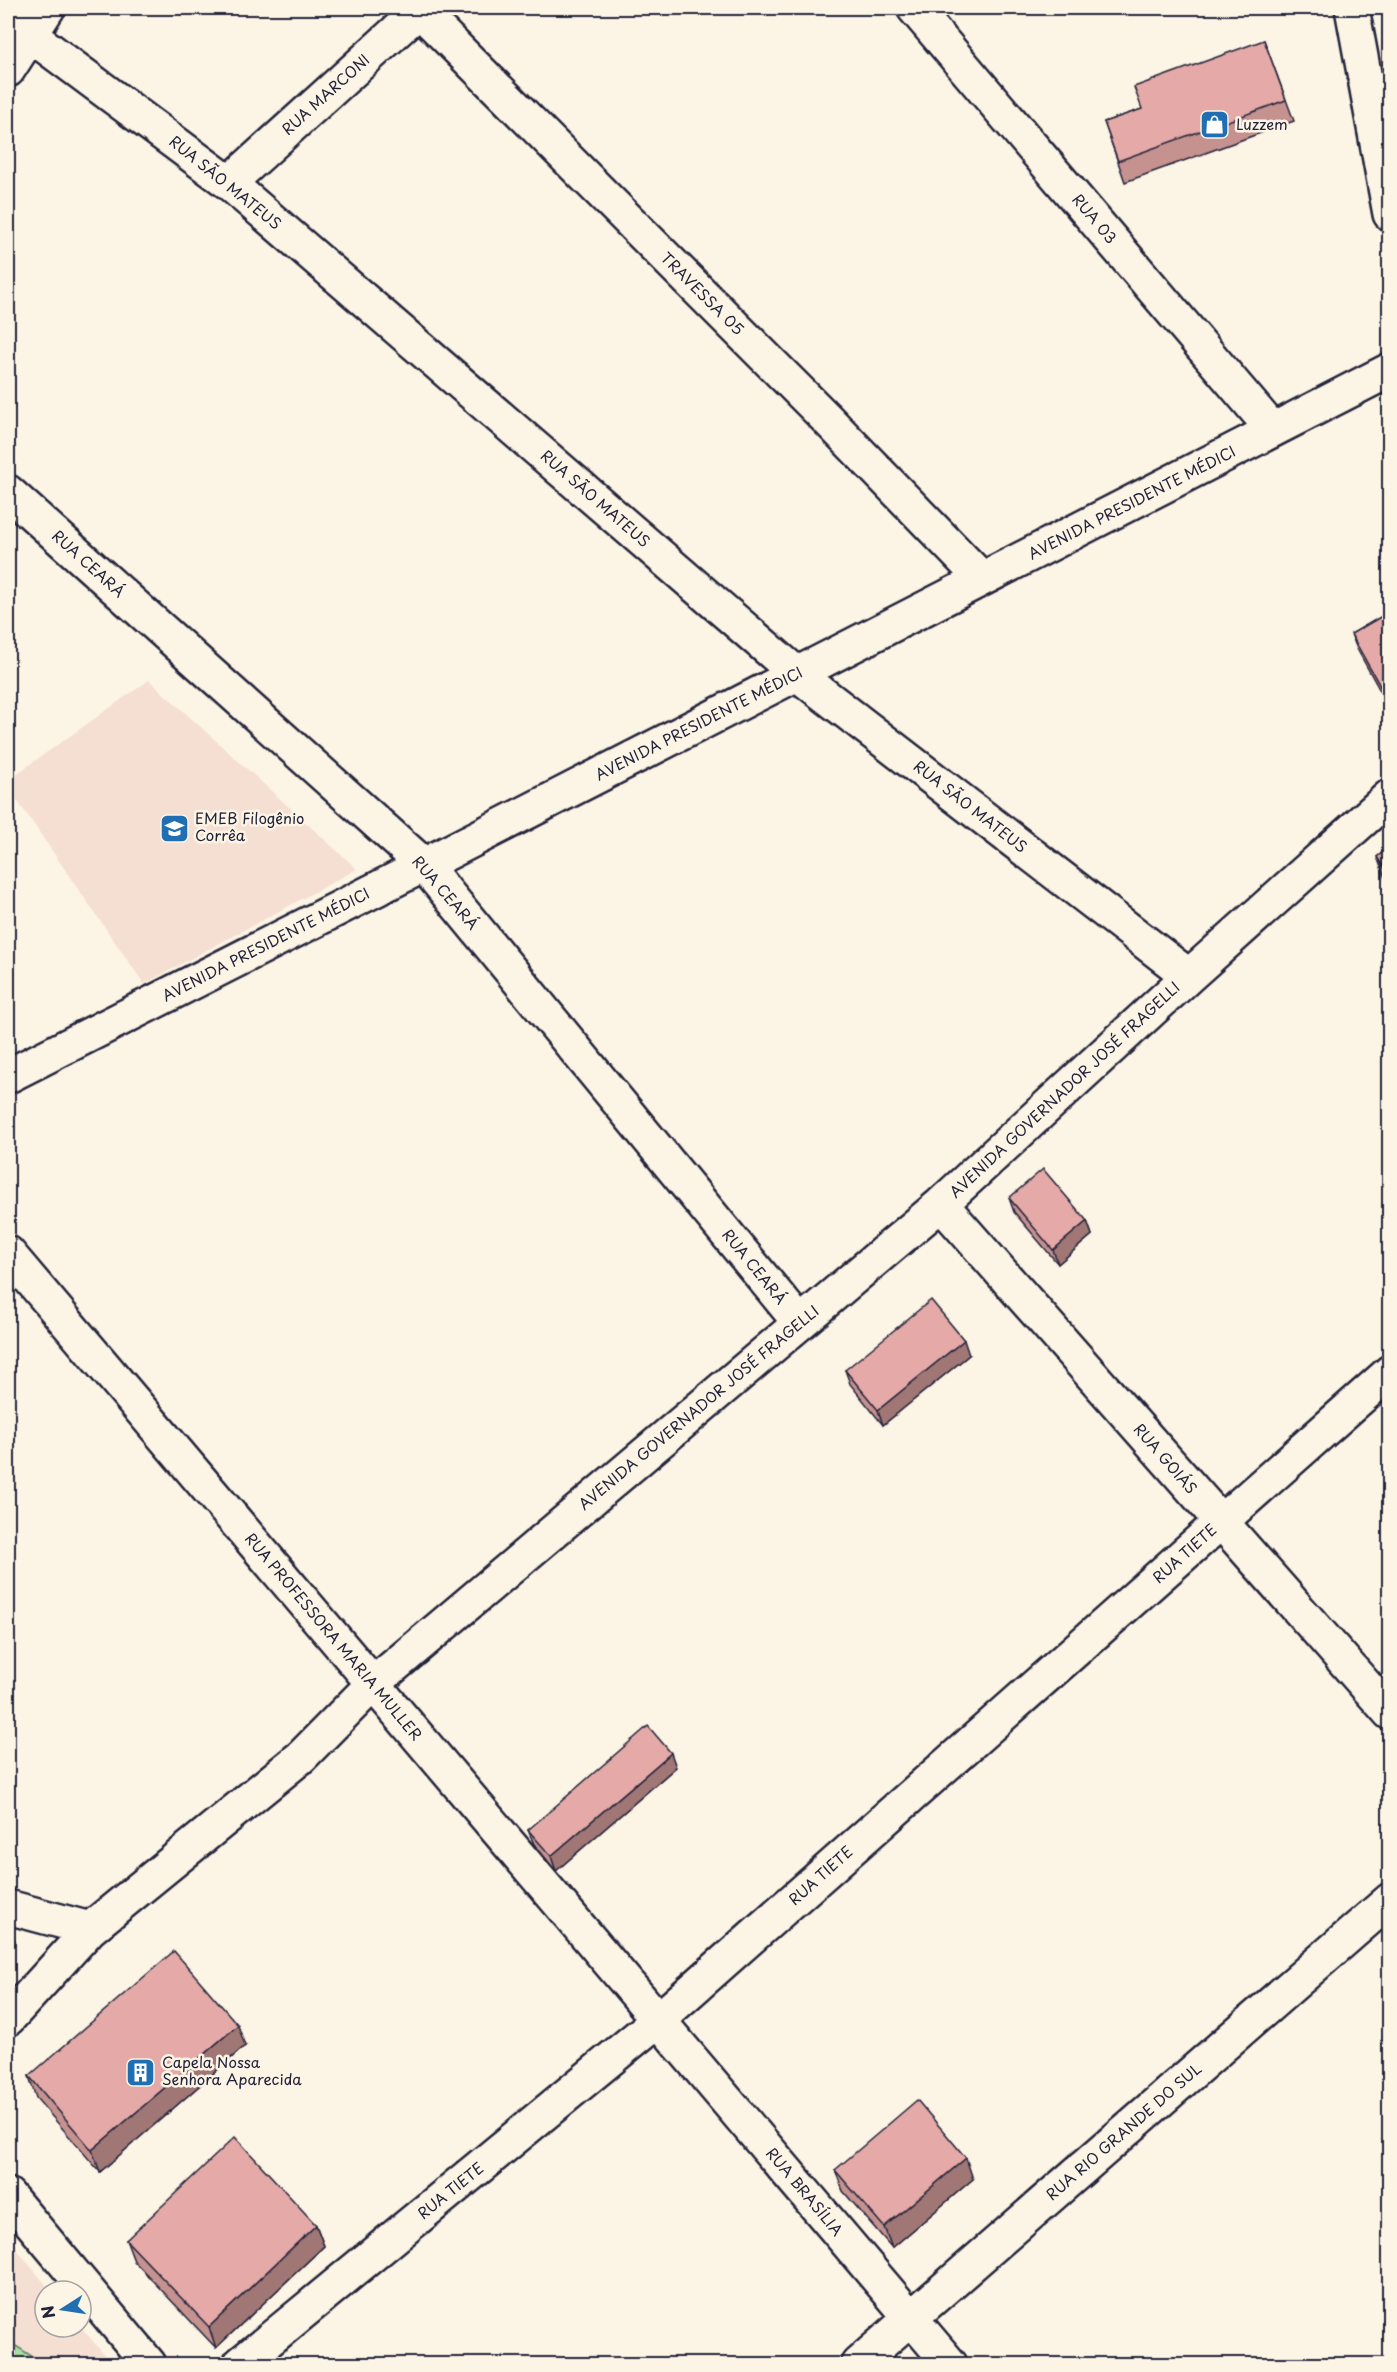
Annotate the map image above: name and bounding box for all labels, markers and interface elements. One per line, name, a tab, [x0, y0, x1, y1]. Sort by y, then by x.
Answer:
street label: RUA MARCONI	[276, 48, 374, 140]
shop icon: Luzzem	[1199, 109, 1231, 141]
place label: Luzzem	[1236, 112, 1288, 135]
street label: RUA SÃO MATEUS	[165, 129, 287, 234]
street label: RUA 03	[1067, 188, 1123, 248]
street label: TRAVESSA 05	[656, 246, 750, 340]
street label: AVENIDA PRESIDENTE MÉDICI	[1024, 439, 1239, 564]
street label: RUA SÃO MATEUS	[536, 444, 656, 552]
street label: RUA CEARÁ	[47, 524, 131, 602]
street label: AVENIDA PRESIDENTE MÉDICI	[591, 660, 806, 785]
street label: RUA SÃO MATEUS	[909, 754, 1033, 858]
place label: EMEB Filogênio Corrêa	[195, 806, 304, 846]
school or university icon: EMEB Filogênio Corrêa	[158, 812, 190, 844]
street label: RUA CEARÁ	[407, 850, 485, 934]
street label: AVENIDA PRESIDENTE MÉDICI	[158, 881, 373, 1006]
street label: AVENIDA GOVERNADOR JOSÉ FRAGELLI	[943, 975, 1184, 1202]
street label: RUA CEARÁ	[717, 1223, 793, 1309]
street label: AVENIDA GOVERNADOR JOSÉ FRAGELLI	[573, 1299, 823, 1515]
street label: RUA GOIÁS	[1129, 1418, 1203, 1498]
street label: RUA TIETE	[1147, 1518, 1221, 1588]
street label: RUA PROFESSORA MARIA MULLER	[240, 1527, 428, 1745]
street label: RUA TIETE	[783, 1840, 857, 1910]
place label: Capela Nossa Senhora Aparecida	[162, 2050, 302, 2090]
building icon: Capela Nossa Senhora Aparecida	[125, 2056, 157, 2088]
street label: RUA RIO GRANDE DO SUL	[1040, 2057, 1206, 2205]
street label: RUA BRASÍLIA	[761, 2142, 849, 2240]
street label: RUA TIETE	[412, 2156, 488, 2224]
north arrow	[33, 2279, 93, 2339]
text: N	[34, 2304, 60, 2321]

